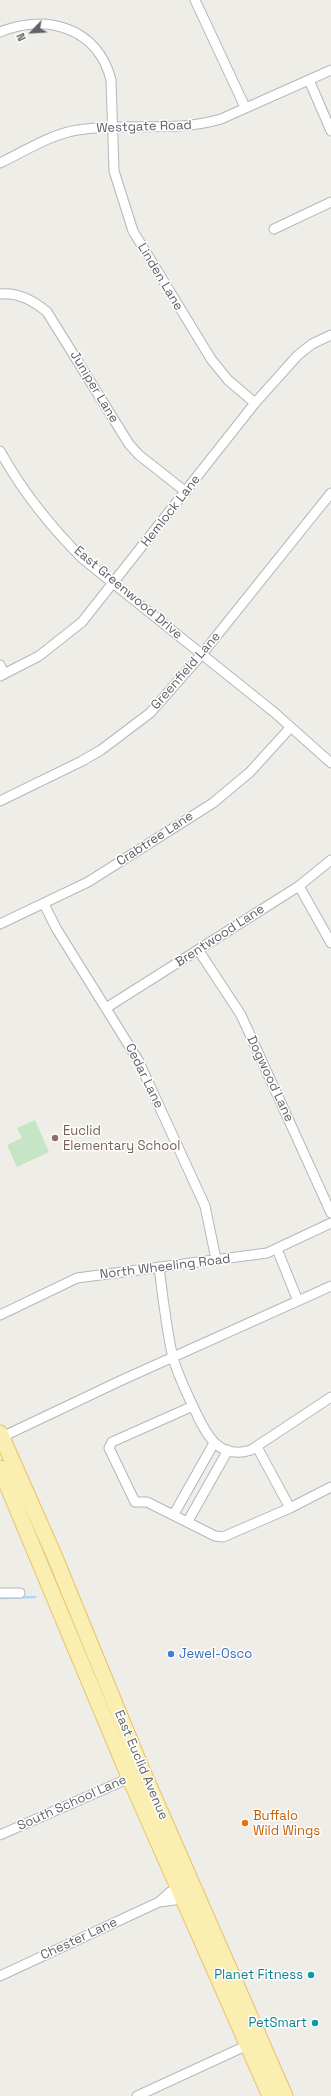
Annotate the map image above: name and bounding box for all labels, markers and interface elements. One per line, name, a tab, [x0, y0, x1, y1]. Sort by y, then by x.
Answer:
north arrow	[12, 12, 52, 52]
text: N	[13, 31, 29, 43]
street label: Westgate Road	[96, 118, 192, 136]
street label: Linden Lane	[134, 240, 186, 314]
street label: Juniper Lane	[66, 348, 122, 426]
street label: Hemlock Lane	[138, 472, 204, 550]
street label: East Greenwood Drive	[71, 543, 185, 643]
street label: Greenfield Lane	[148, 629, 224, 713]
street label: Crabtree Lane	[114, 808, 196, 870]
street label: Brentwood Lane	[173, 901, 267, 971]
street label: Dogwood Lane	[243, 1033, 297, 1125]
street label: Cedar Lane	[122, 1041, 166, 1111]
place label: Euclid Elementary School	[63, 1123, 180, 1154]
marker: Euclid Elementary School	[50, 1133, 60, 1143]
street label: North Wheeling Road	[99, 1251, 231, 1283]
place label: Jewel-Osco	[179, 1646, 252, 1662]
marker: Jewel-Osco	[166, 1649, 176, 1659]
street label: East Euclid Avenue	[111, 1708, 171, 1822]
street label: South School Lane	[15, 1772, 129, 1834]
place label: Buffalo Wild Wings	[253, 1808, 320, 1839]
marker: Buffalo Wild Wings	[240, 1818, 250, 1828]
street label: Chester Lane	[38, 1914, 120, 1964]
place label: Planet Fitness	[214, 1967, 303, 1983]
marker: Planet Fitness	[306, 1970, 316, 1980]
place label: PetSmart	[248, 2015, 307, 2031]
marker: PetSmart	[310, 2018, 320, 2028]

